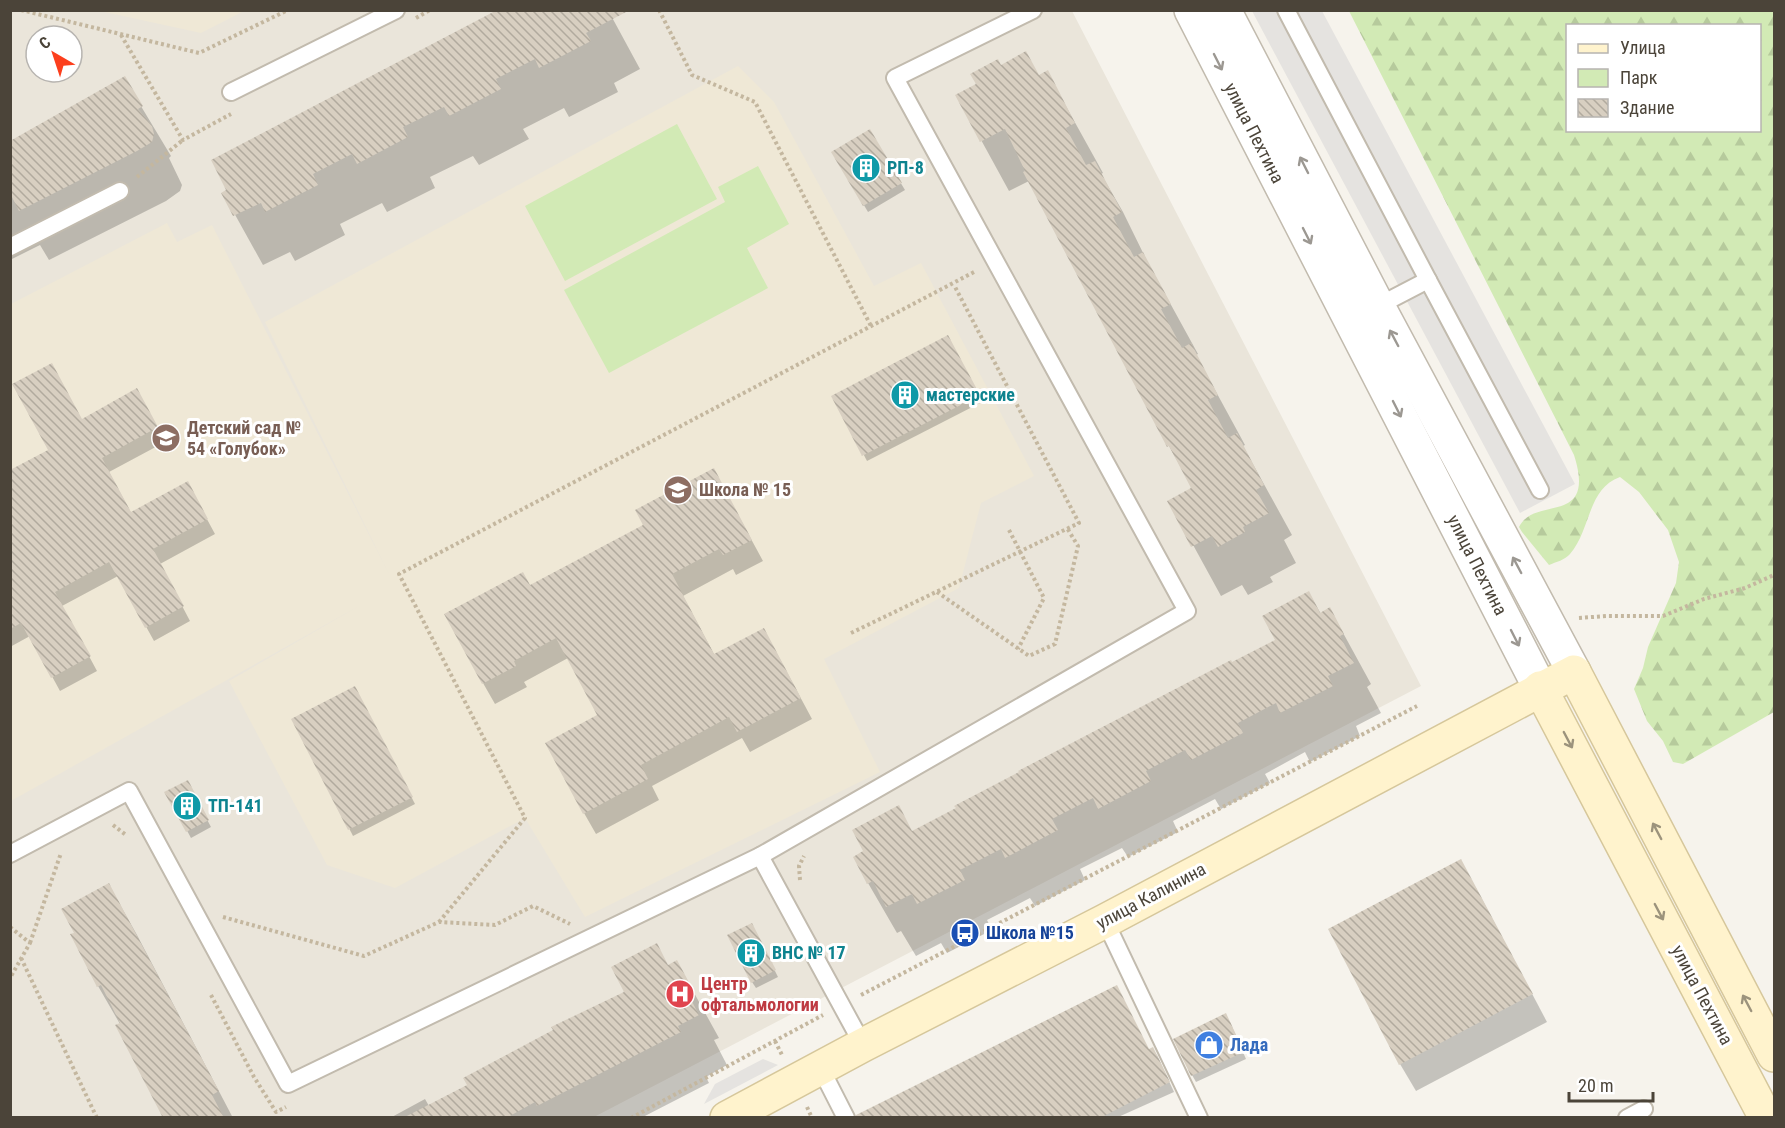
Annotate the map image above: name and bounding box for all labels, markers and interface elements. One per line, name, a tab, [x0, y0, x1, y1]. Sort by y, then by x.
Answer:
north arrow	[24, 24, 84, 84]
legend	[1566, 24, 1761, 132]
text: С	[35, 32, 54, 53]
text: Улица	[1620, 37, 1666, 58]
one-way arrow	[1213, 53, 1224, 71]
text: Парк	[1620, 67, 1658, 88]
street label: улица Пехтина	[1220, 79, 1289, 186]
text: Здание	[1620, 97, 1674, 118]
building icon: РП-8	[850, 152, 882, 184]
one-way arrow	[1298, 156, 1309, 174]
place label: РП-8	[887, 157, 924, 178]
one-way arrow	[1302, 226, 1313, 244]
one-way arrow	[1388, 329, 1400, 347]
building icon: мастерские	[889, 379, 921, 411]
place label: мастерские	[926, 384, 1015, 405]
one-way arrow	[1391, 400, 1403, 418]
place label: Детский сад № 54 «Голубок»	[187, 417, 301, 459]
school or university icon: Детский сад № 54 «Голубок»	[150, 422, 182, 454]
school or university icon: Школа № 15	[662, 474, 694, 506]
place label: Школа № 15	[699, 479, 791, 500]
street label: улица Пехтина	[1443, 511, 1512, 618]
one-way arrow	[1510, 556, 1522, 574]
one-way arrow	[1510, 629, 1521, 647]
one-way arrow	[1562, 731, 1574, 748]
building icon: ТП-141	[171, 790, 203, 822]
place label: ТП-141	[208, 795, 263, 816]
one-way arrow	[1651, 822, 1662, 840]
street label: улица Калинина	[1092, 858, 1209, 933]
one-way arrow	[1653, 903, 1665, 921]
bus stop icon: Школа №15	[949, 917, 981, 949]
place label: Школа №15	[986, 922, 1074, 943]
building icon: ВНС № 17	[735, 937, 767, 969]
street label: улица Пехтина	[1667, 941, 1737, 1048]
place label: ВНС № 17	[772, 942, 846, 963]
place label: Центр офтальмологии	[701, 973, 819, 1015]
hospital icon: Центр офтальмологии	[664, 978, 696, 1010]
one-way arrow	[1741, 995, 1753, 1013]
shop icon: Лада	[1193, 1029, 1225, 1061]
place label: Лада	[1230, 1034, 1268, 1055]
scale bar	[1569, 1065, 1653, 1103]
text: 20 m	[1578, 1075, 1613, 1096]

